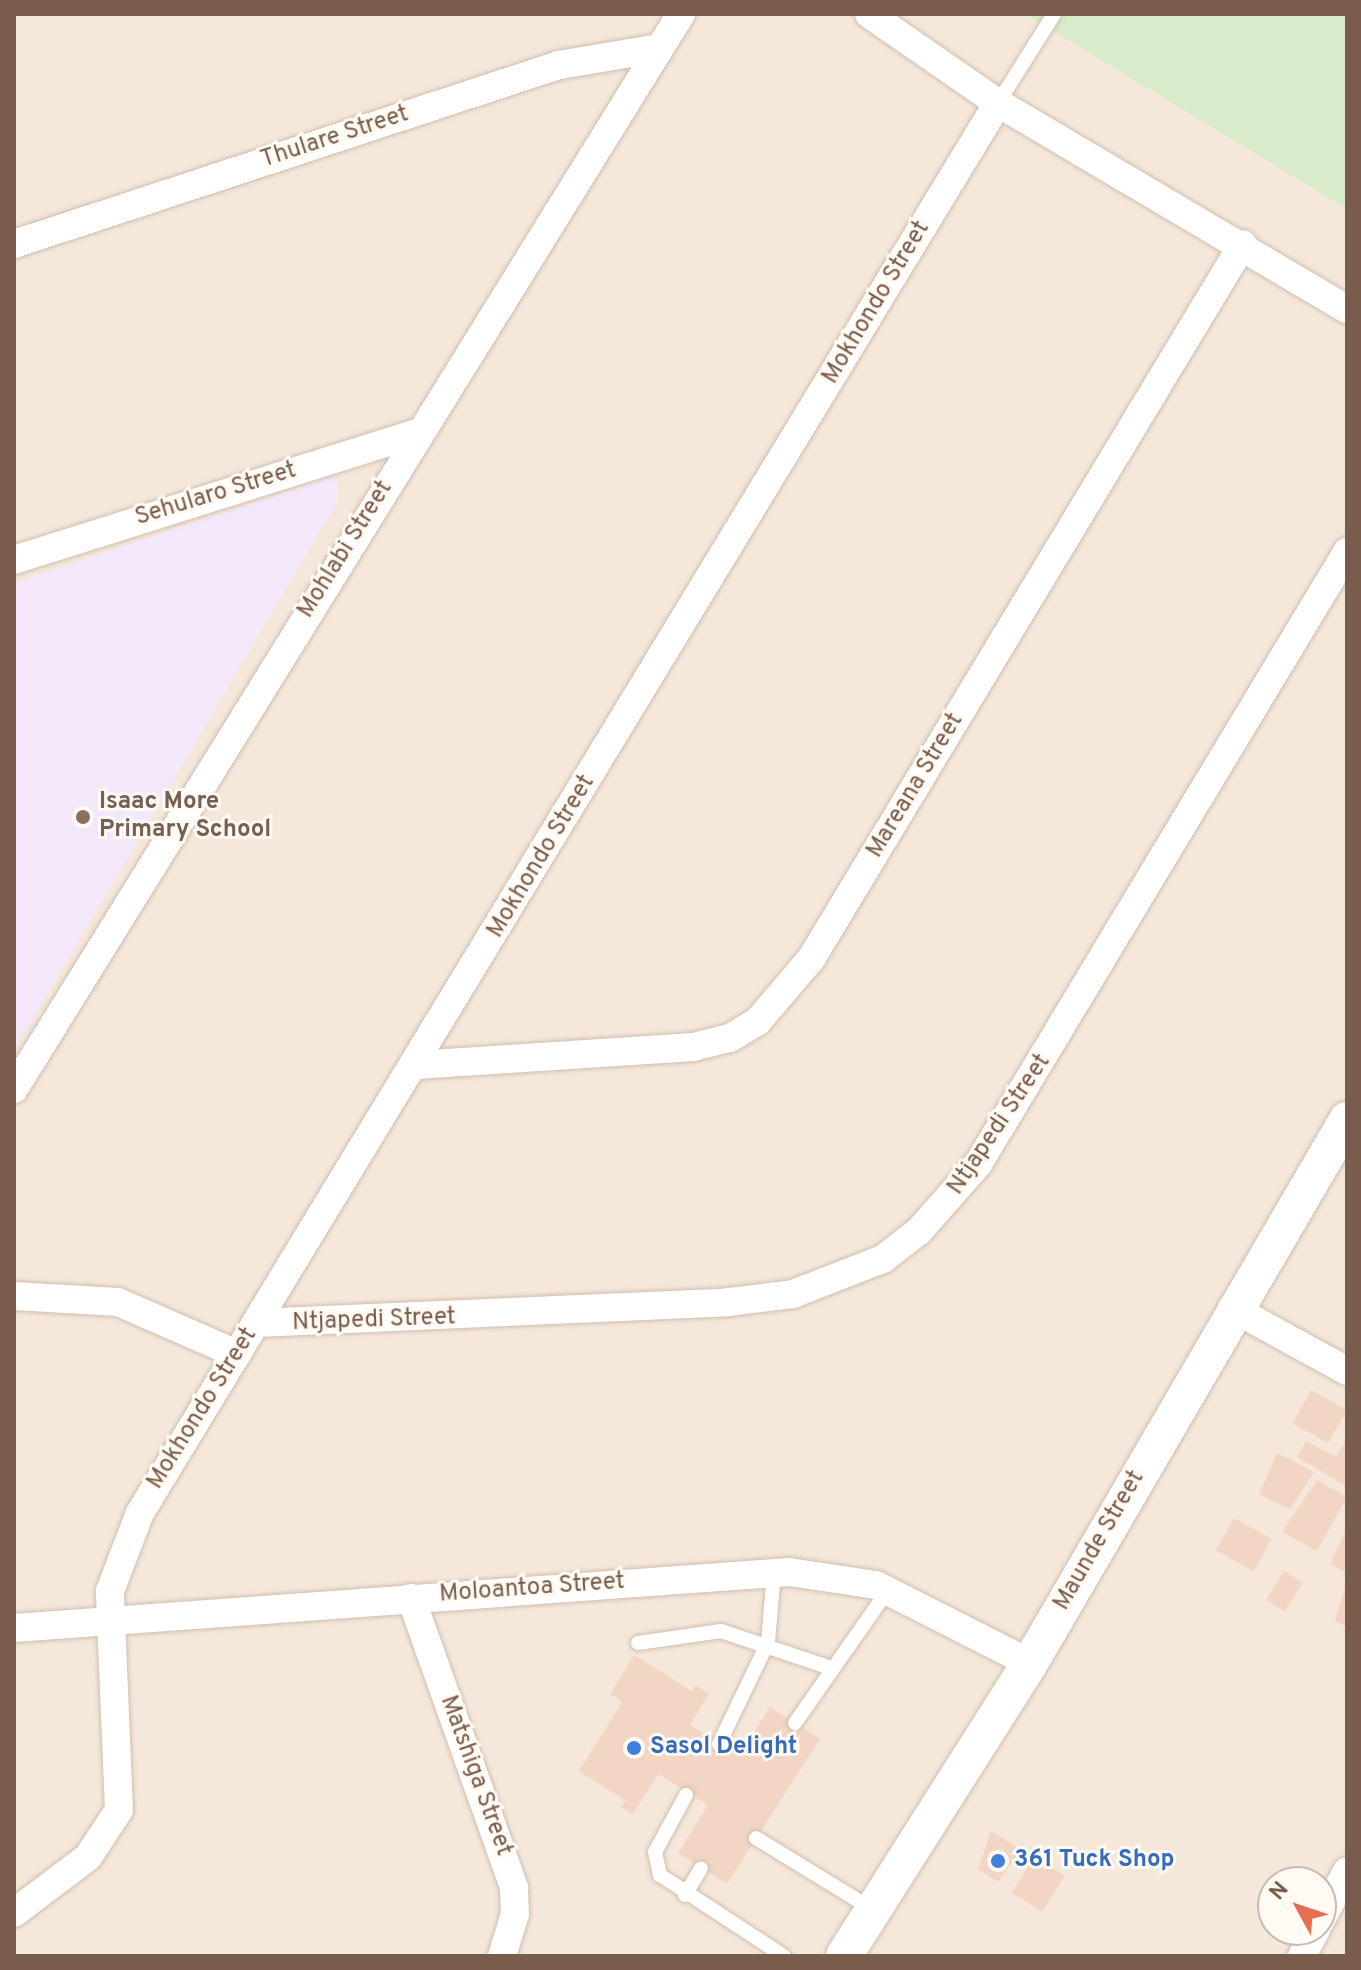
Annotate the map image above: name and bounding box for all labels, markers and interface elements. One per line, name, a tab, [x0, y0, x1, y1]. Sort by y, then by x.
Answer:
street label: Thulare Street	[258, 101, 412, 175]
street label: Mokhondo Street	[817, 216, 937, 390]
street label: Sehularo Street	[132, 457, 300, 533]
street label: Mohlabi Street	[292, 476, 400, 624]
street label: Mareana Street	[861, 708, 971, 864]
street label: Mokhondo Street	[482, 770, 602, 944]
place label: Isaac More Primary School	[99, 789, 271, 845]
marker: Isaac More Primary School	[74, 808, 92, 826]
street label: Ntjapedi Street	[942, 1049, 1058, 1201]
street label: Ntjapedi Street	[292, 1304, 456, 1338]
street label: Mokhondo Street	[142, 1323, 264, 1495]
street label: Maunde Street	[1048, 1466, 1152, 1616]
street label: Moloantoa Street	[438, 1568, 626, 1610]
street label: Matshiga Street	[433, 1692, 517, 1860]
place label: Sasol Delight	[650, 1734, 797, 1762]
marker: Sasol Delight	[625, 1739, 643, 1757]
place label: 361 Tuck Shop	[1014, 1847, 1174, 1875]
marker: 361 Tuck Shop	[989, 1852, 1007, 1870]
north arrow	[1257, 1866, 1337, 1946]
text: N	[1264, 1877, 1295, 1906]

